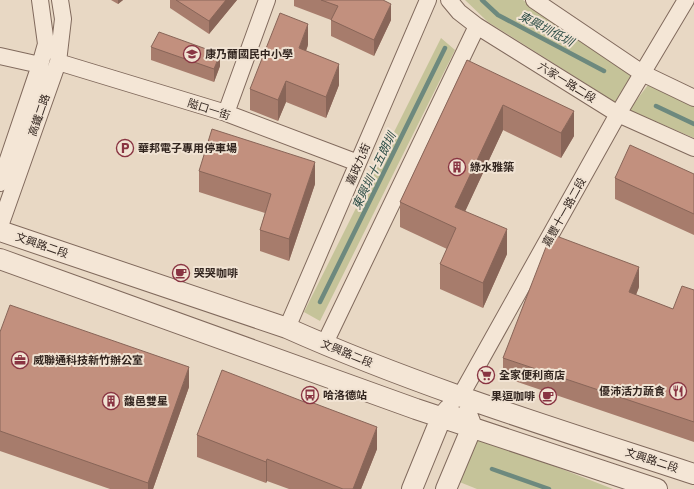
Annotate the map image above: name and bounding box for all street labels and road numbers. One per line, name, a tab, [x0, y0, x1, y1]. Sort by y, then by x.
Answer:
street label: 六家一路二段	[535, 59, 599, 105]
street label: 高鐵二路	[25, 92, 53, 138]
street label: 隘口一街	[186, 96, 232, 122]
street label: 嘉政九街	[343, 141, 373, 187]
street label: 嘉豐十一路二段	[539, 175, 589, 249]
street label: 文興路二段	[14, 229, 70, 261]
street label: 文興路二段	[319, 336, 375, 370]
street label: 文興路二段	[624, 445, 680, 475]

